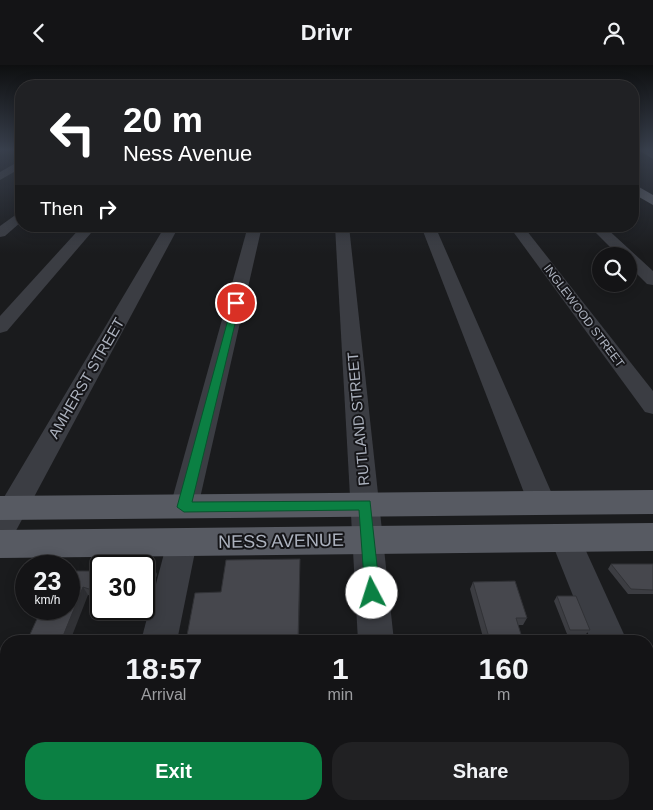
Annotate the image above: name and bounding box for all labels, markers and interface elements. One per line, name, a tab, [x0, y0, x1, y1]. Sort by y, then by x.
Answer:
icon: back	[25, 19, 53, 47]
icon: person	[600, 19, 628, 47]
text: Drivr	[301, 20, 352, 45]
icon: left	[40, 100, 105, 165]
text: 20 m	[123, 100, 203, 139]
text: Ness Avenue	[123, 141, 252, 166]
icon: right	[93, 195, 121, 223]
text: Then	[40, 198, 83, 219]
map controls	[592, 247, 637, 292]
button: search	[592, 247, 637, 292]
street label: INGLEWOOD STREET	[541, 262, 628, 371]
pin	[215, 282, 257, 324]
icon: arrive	[222, 289, 250, 317]
street label: AMHERST STREET	[45, 315, 127, 441]
street label: RUTLAND STREET	[344, 351, 372, 487]
street label: NESS AVENUE	[218, 530, 344, 552]
speed limit sign: 30	[90, 555, 155, 620]
position arrow	[345, 566, 397, 618]
text: 23	[34, 567, 61, 595]
text: km/h	[34, 593, 61, 607]
text: 18:57	[125, 652, 202, 685]
text: 1	[332, 652, 349, 685]
text: 160	[479, 652, 529, 685]
text: Arrival	[141, 686, 186, 703]
text: min	[327, 686, 353, 703]
text: m	[497, 686, 510, 703]
button: Exit	[25, 742, 322, 800]
button: Share	[332, 742, 629, 800]

